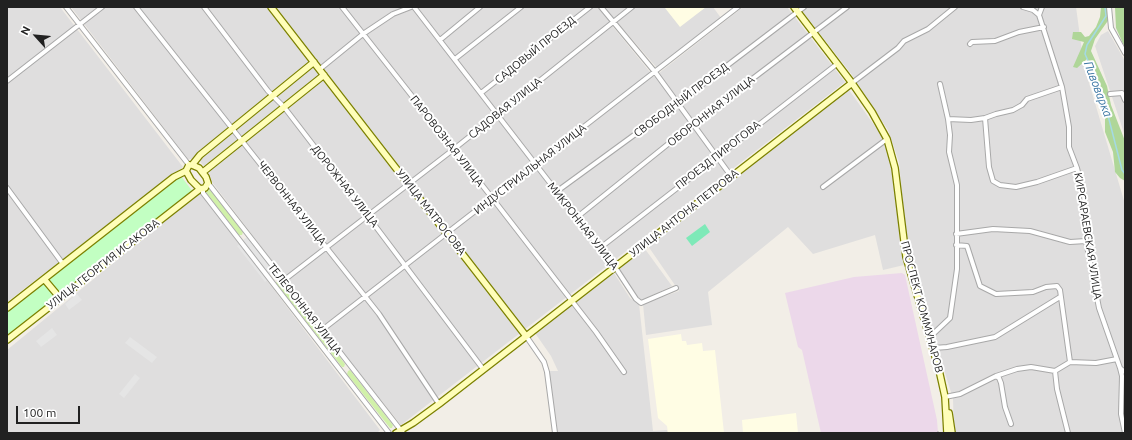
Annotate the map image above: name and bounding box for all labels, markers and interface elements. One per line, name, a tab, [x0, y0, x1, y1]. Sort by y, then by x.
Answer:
street label: САДОВЫЙ ПРОЕЗД	[492, 13, 578, 87]
north arrow	[16, 16, 56, 56]
text: N	[18, 24, 33, 37]
water label: Пивоварка	[1081, 59, 1115, 119]
street label: СВОБОДНЫЙ ПРОЕЗД	[631, 60, 731, 140]
street label: ОБОРОННАЯ УЛИЦА	[665, 73, 757, 149]
street label: САДОВАЯ УЛИЦА	[466, 74, 544, 142]
street label: ПАРОВОЗНАЯ УЛИЦА	[407, 93, 487, 189]
street label: ПРОЕЗД ПИРОГОВА	[673, 118, 763, 192]
street label: ИНДУСТРИАЛЬНАЯ УЛИЦА	[471, 121, 589, 217]
street label: ДОРОЖНАЯ УЛИЦА	[309, 142, 381, 230]
street label: ЧЕРВОННАЯ УЛИЦА	[255, 158, 329, 248]
street label: УЛИЦА МАТРОСОВА	[393, 166, 469, 258]
street label: УЛИЦА АНТОНА ПЕТРОВА	[627, 166, 741, 260]
street label: КИРСАРАЕВСКАЯ УЛИЦА	[1071, 172, 1105, 300]
street label: МИКРОННАЯ УЛИЦА	[545, 180, 621, 272]
street label: УЛИЦА ГЕОРГИЯ ИСАКОВА	[44, 216, 162, 312]
street label: ПРОСПЕКТ КОММУНАРОВ	[898, 240, 946, 374]
street label: ТЕЛЕФОННАЯ УЛИЦА	[265, 261, 345, 357]
scale bar	[18, 398, 82, 424]
text: 100 m	[23, 406, 56, 419]

